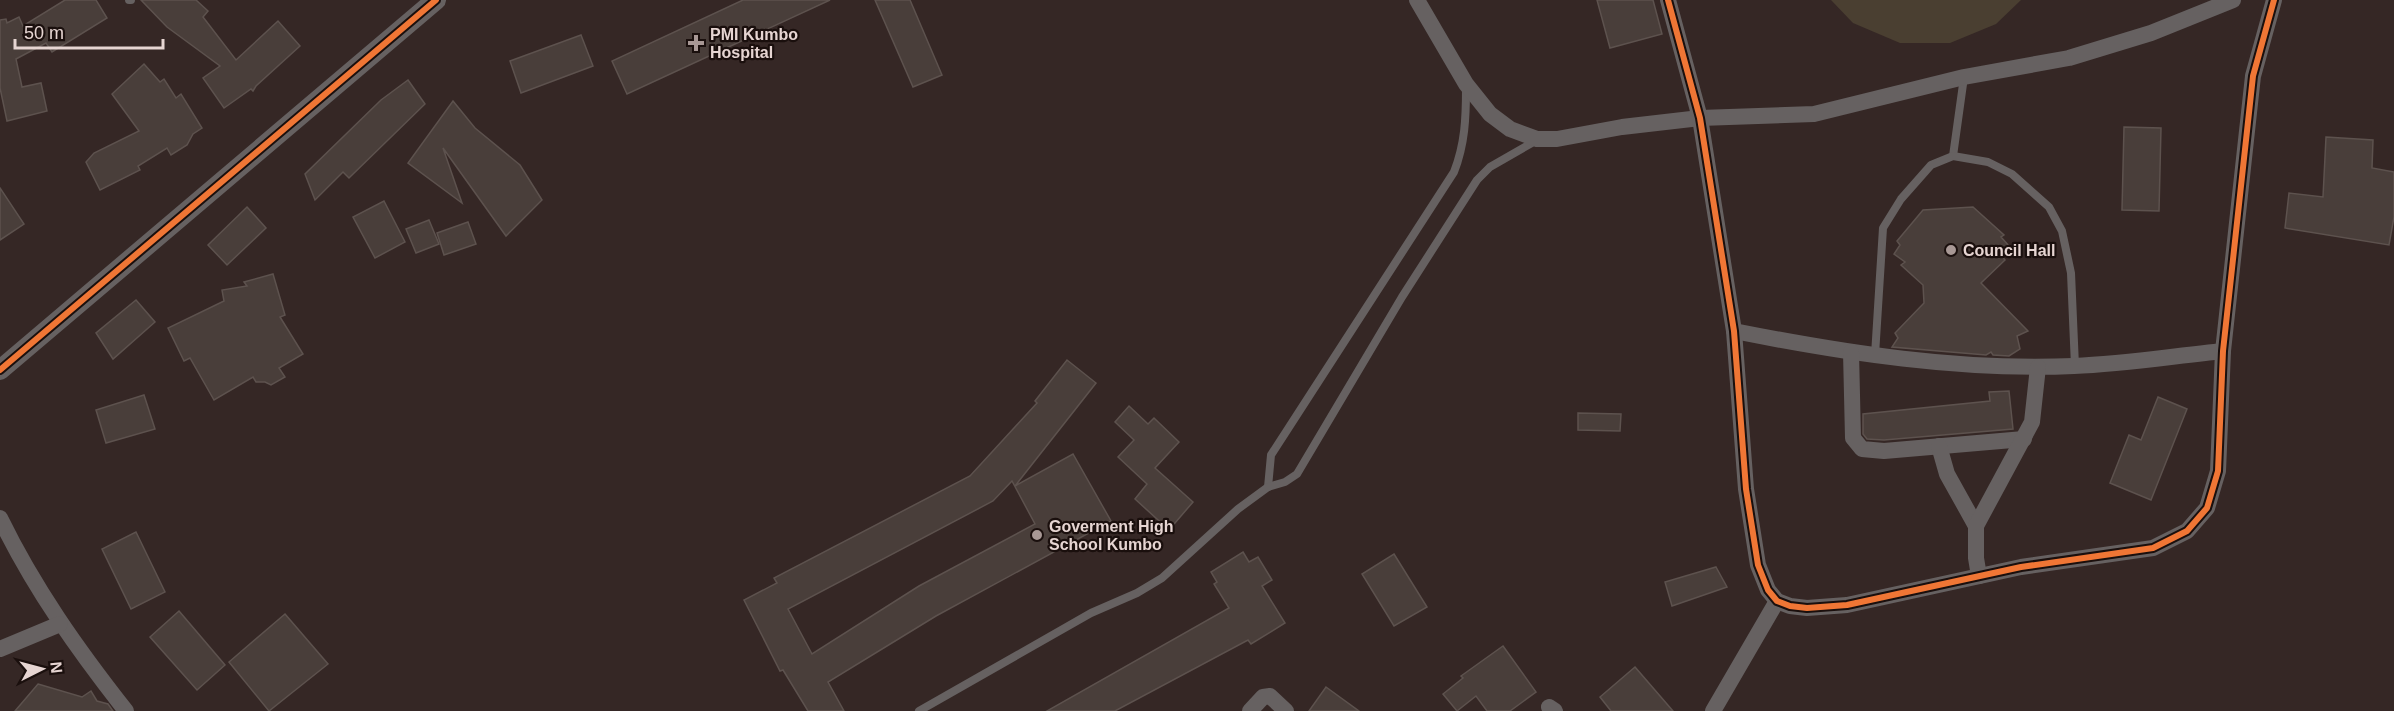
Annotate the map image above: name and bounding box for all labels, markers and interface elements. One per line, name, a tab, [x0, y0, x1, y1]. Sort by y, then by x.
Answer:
scale bar	[15, 12, 164, 50]
text: 50 m	[24, 23, 64, 43]
place label: PMI Kumbo Hospital	[710, 26, 798, 61]
marker: PMI Kumbo Hospital	[687, 34, 705, 52]
place label: Council Hall	[1963, 242, 2055, 259]
marker: Council Hall	[1944, 243, 1958, 257]
place label: Goverment High School Kumbo	[1049, 518, 1173, 553]
marker: Goverment High School Kumbo	[1030, 528, 1044, 542]
north arrow	[12, 639, 72, 699]
text: N	[47, 661, 65, 674]

